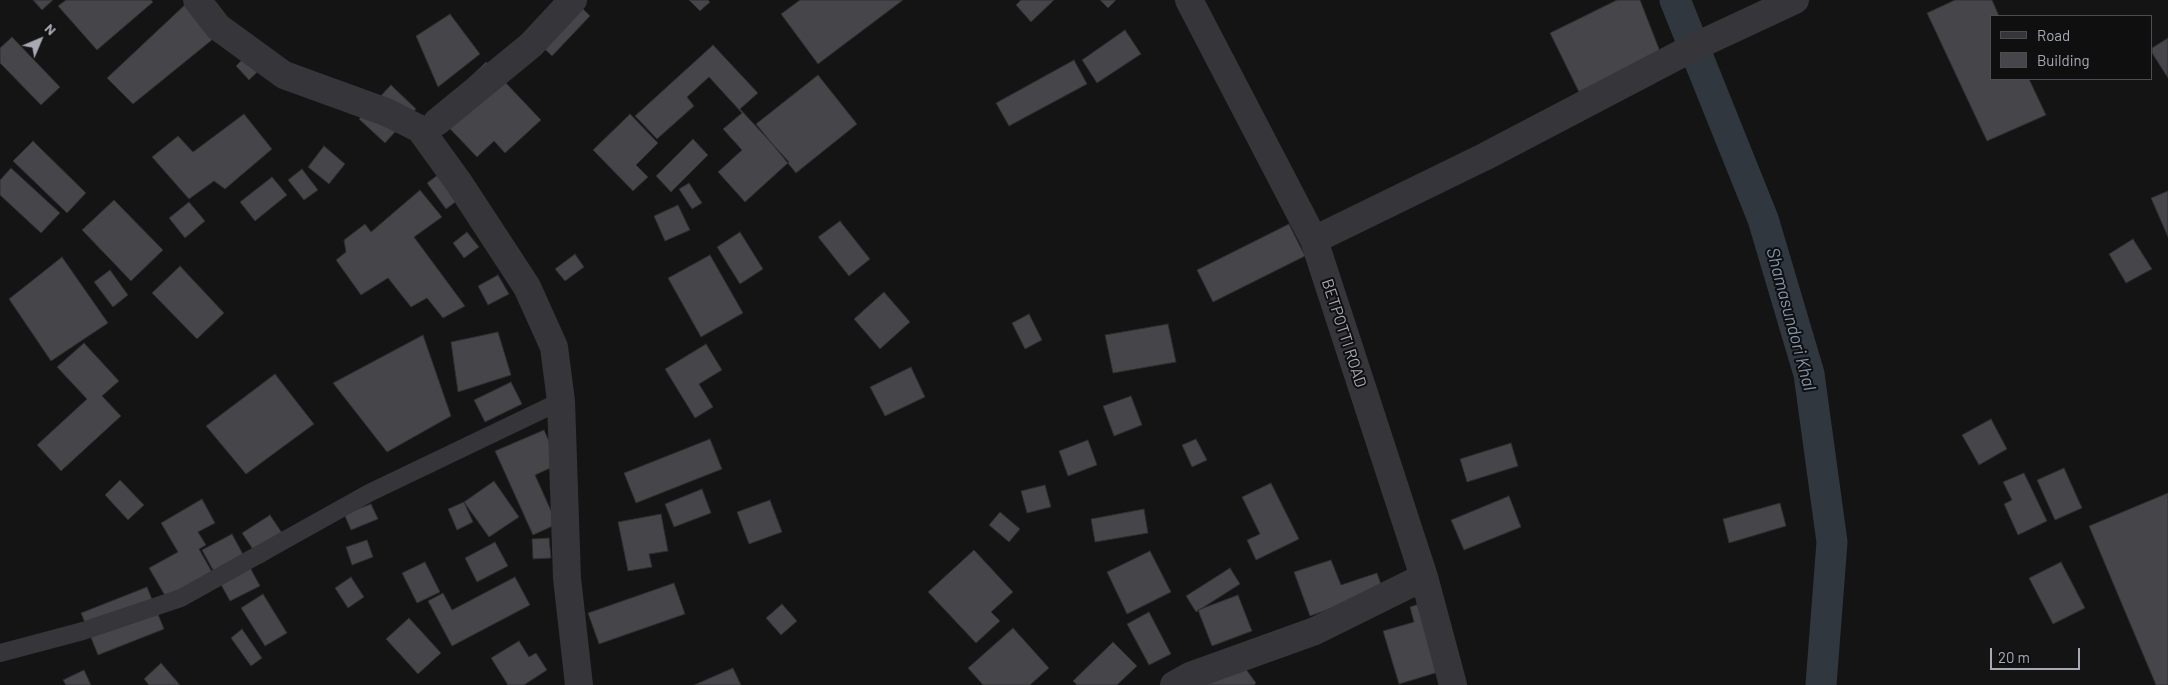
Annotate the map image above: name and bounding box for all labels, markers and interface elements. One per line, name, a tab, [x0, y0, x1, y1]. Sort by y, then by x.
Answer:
north arrow	[15, 15, 65, 65]
legend	[1990, 15, 2153, 80]
text: N	[42, 20, 60, 38]
text: Road	[2037, 26, 2070, 44]
text: Building	[2037, 51, 2090, 69]
water label: Shamasundori Khal	[1762, 245, 1820, 393]
street label: BETPOTTI ROAD	[1317, 276, 1371, 390]
scale bar	[1993, 638, 2083, 670]
text: 20 m	[1998, 648, 2030, 666]

